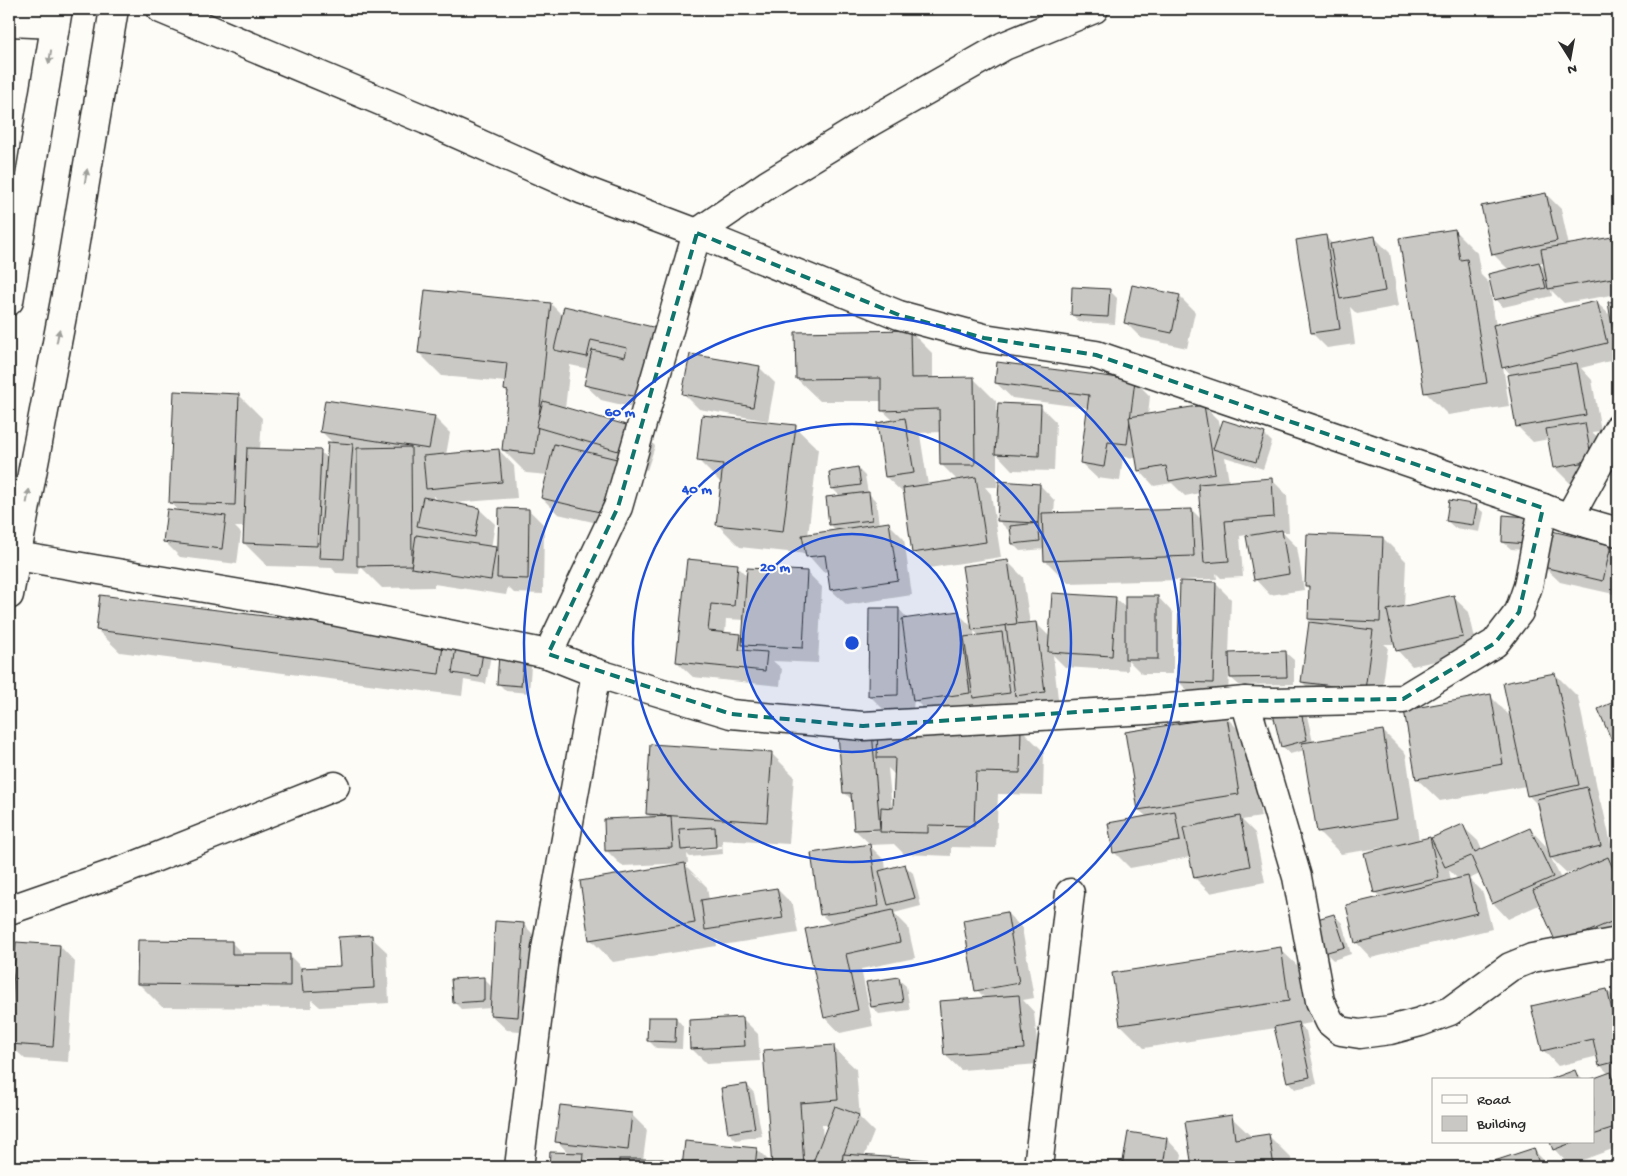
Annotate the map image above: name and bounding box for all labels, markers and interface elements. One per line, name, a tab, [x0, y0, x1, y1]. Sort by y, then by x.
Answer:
north arrow	[1544, 32, 1594, 82]
one-way arrow	[45, 49, 53, 65]
text: N	[1566, 59, 1578, 78]
one-way arrow	[83, 168, 91, 184]
one-way arrow	[55, 328, 63, 344]
text: 60 m	[605, 404, 636, 422]
text: 40 m	[681, 481, 712, 499]
one-way arrow	[25, 487, 33, 503]
text: 20 m	[760, 559, 790, 577]
centre of rings	[843, 634, 861, 652]
legend	[1432, 1078, 1594, 1144]
text: Road	[1477, 1092, 1511, 1110]
text: Building	[1476, 1116, 1526, 1134]

